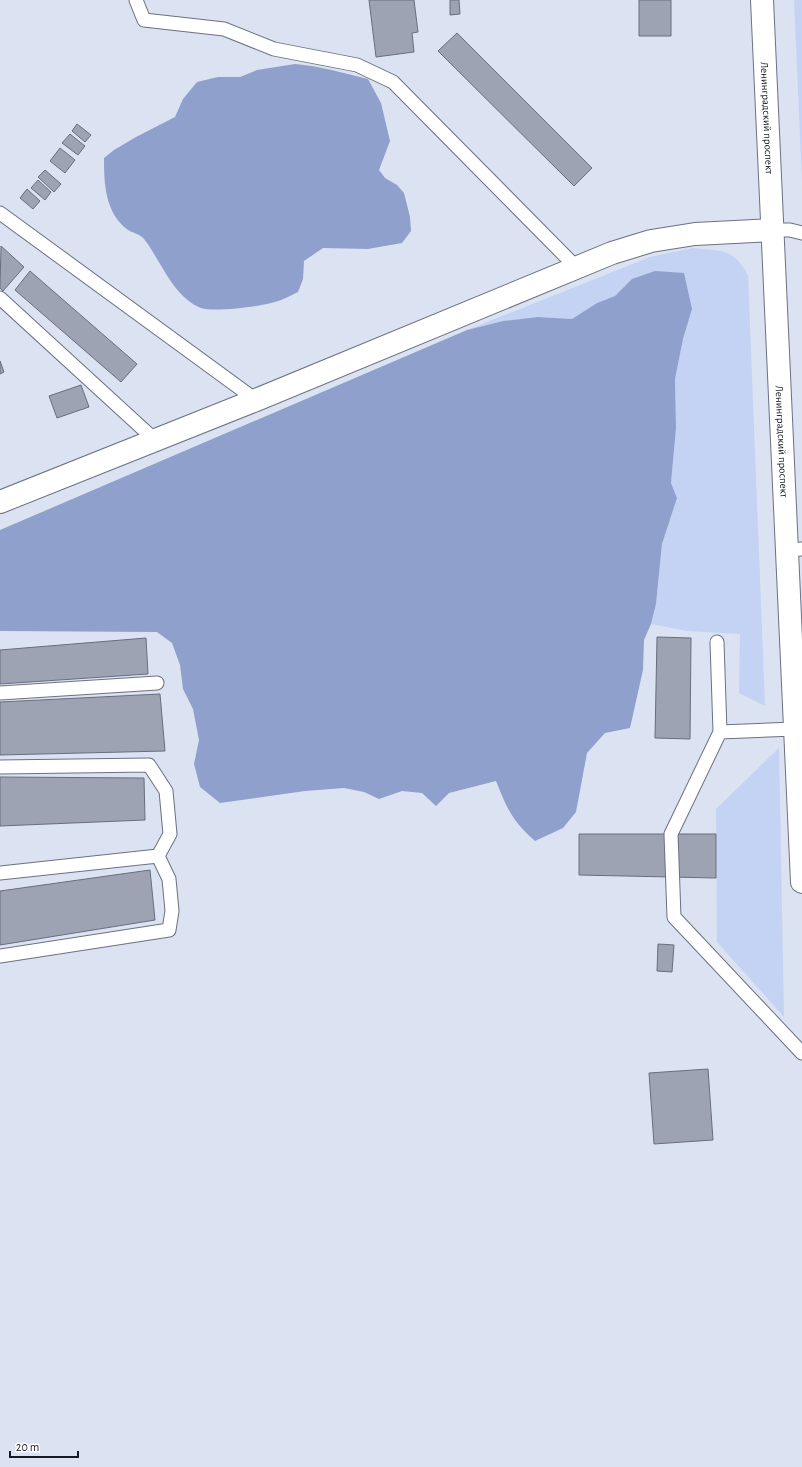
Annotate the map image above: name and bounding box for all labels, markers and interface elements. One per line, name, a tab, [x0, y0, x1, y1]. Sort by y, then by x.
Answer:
street label: Ленинградский проспект	[759, 62, 775, 174]
street label: Ленинградский проспект	[774, 385, 790, 498]
scale bar	[10, 1433, 78, 1459]
text: 20 m	[16, 1441, 39, 1453]

